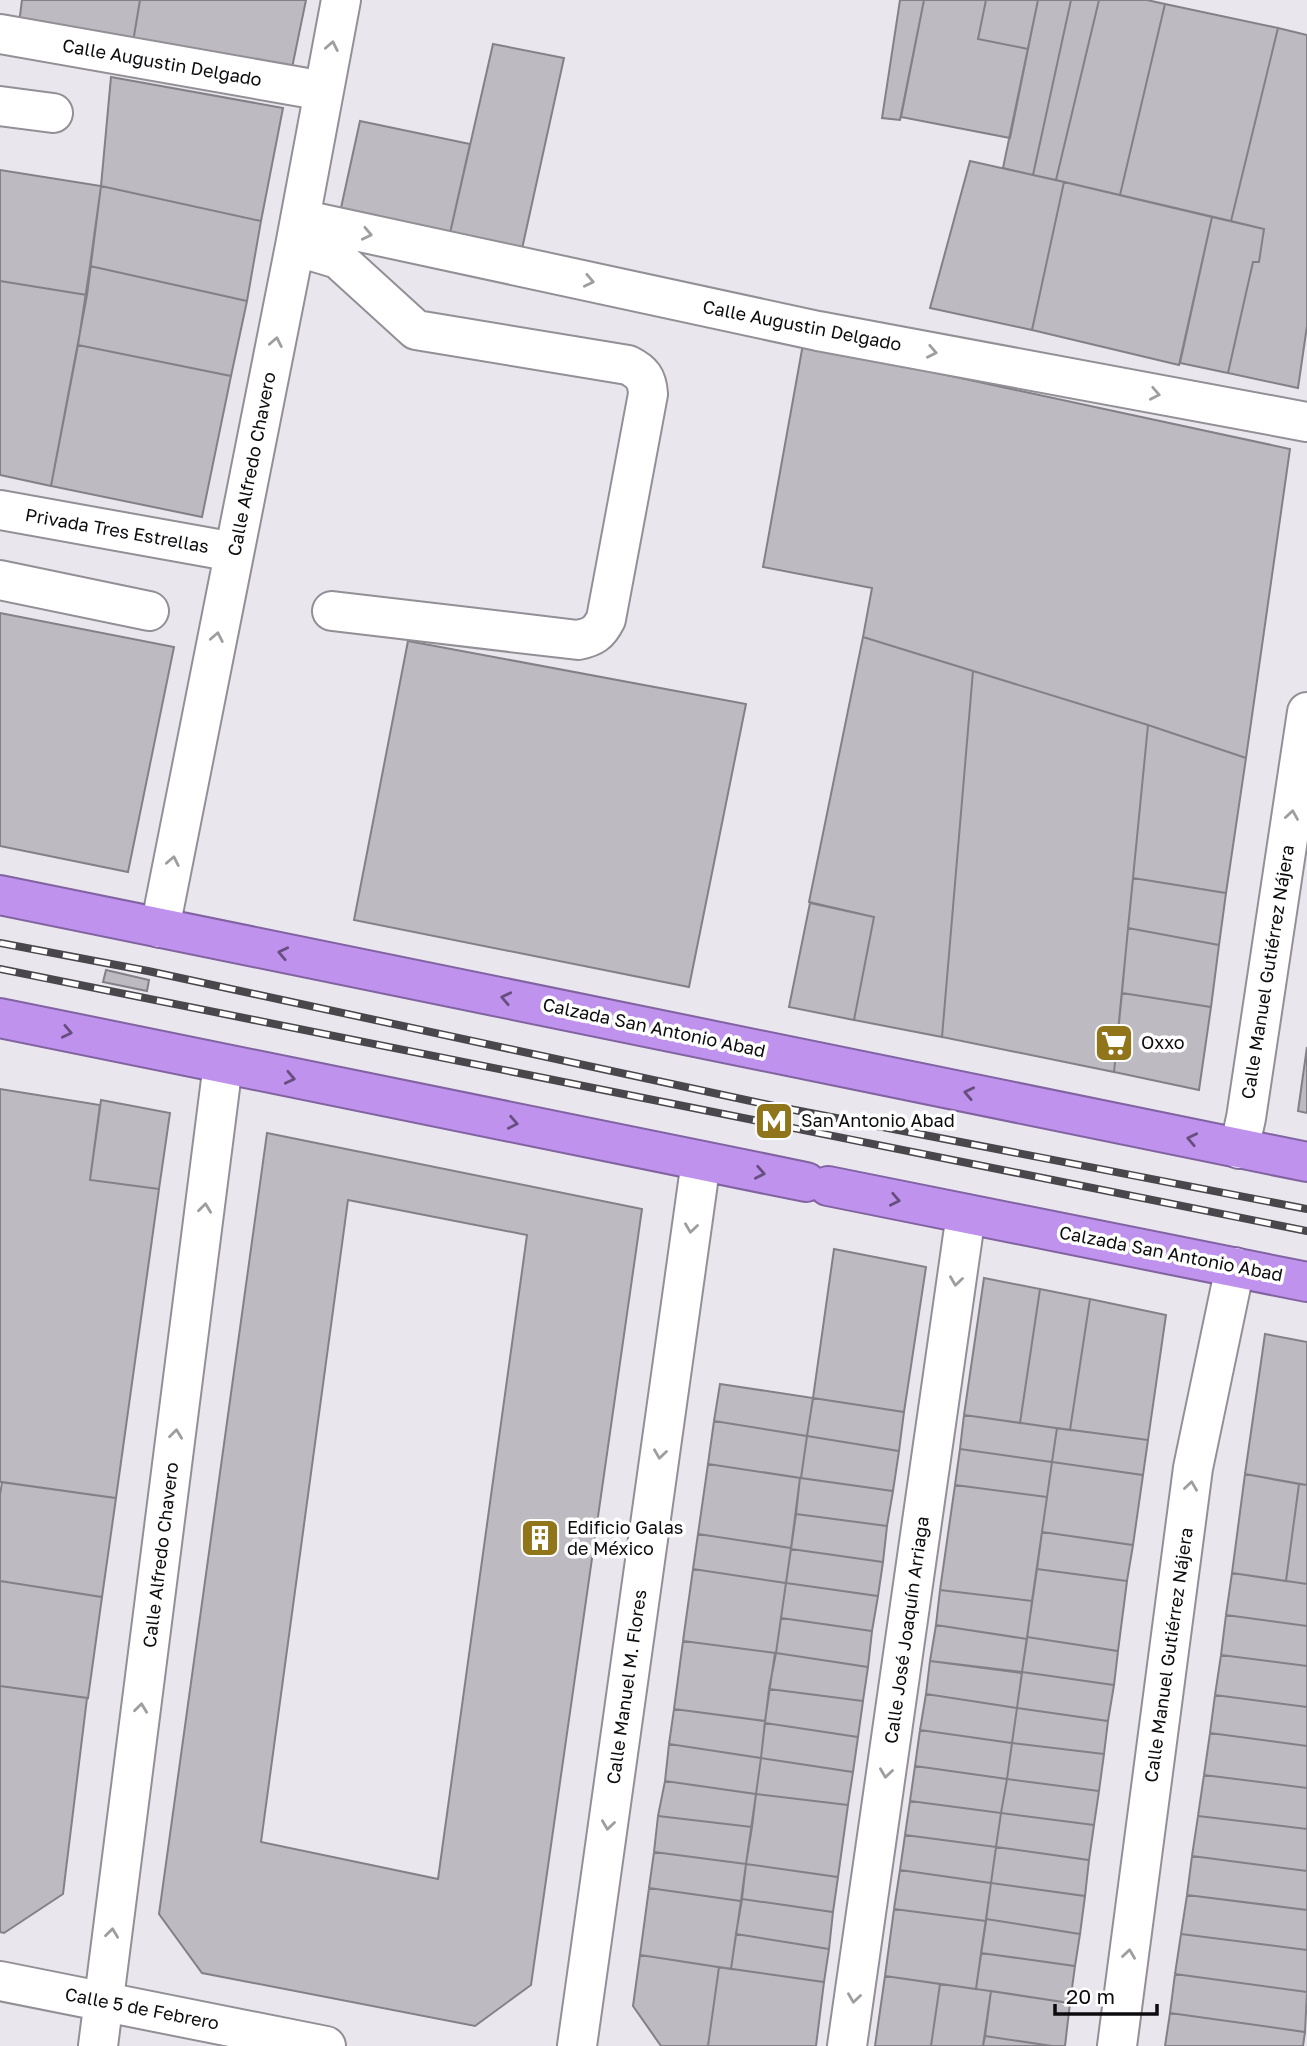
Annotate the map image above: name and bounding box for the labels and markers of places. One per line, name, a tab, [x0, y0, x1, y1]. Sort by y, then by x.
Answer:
supermarket icon: Oxxo	[1093, 1022, 1135, 1064]
place label: Oxxo	[1141, 1031, 1185, 1053]
metro station icon: San Antonio Abad	[753, 1100, 795, 1142]
place label: San Antonio Abad	[801, 1109, 955, 1131]
place label: Edificio Galas de México	[567, 1516, 683, 1559]
building icon: Edificio Galas de México	[519, 1517, 561, 1559]

